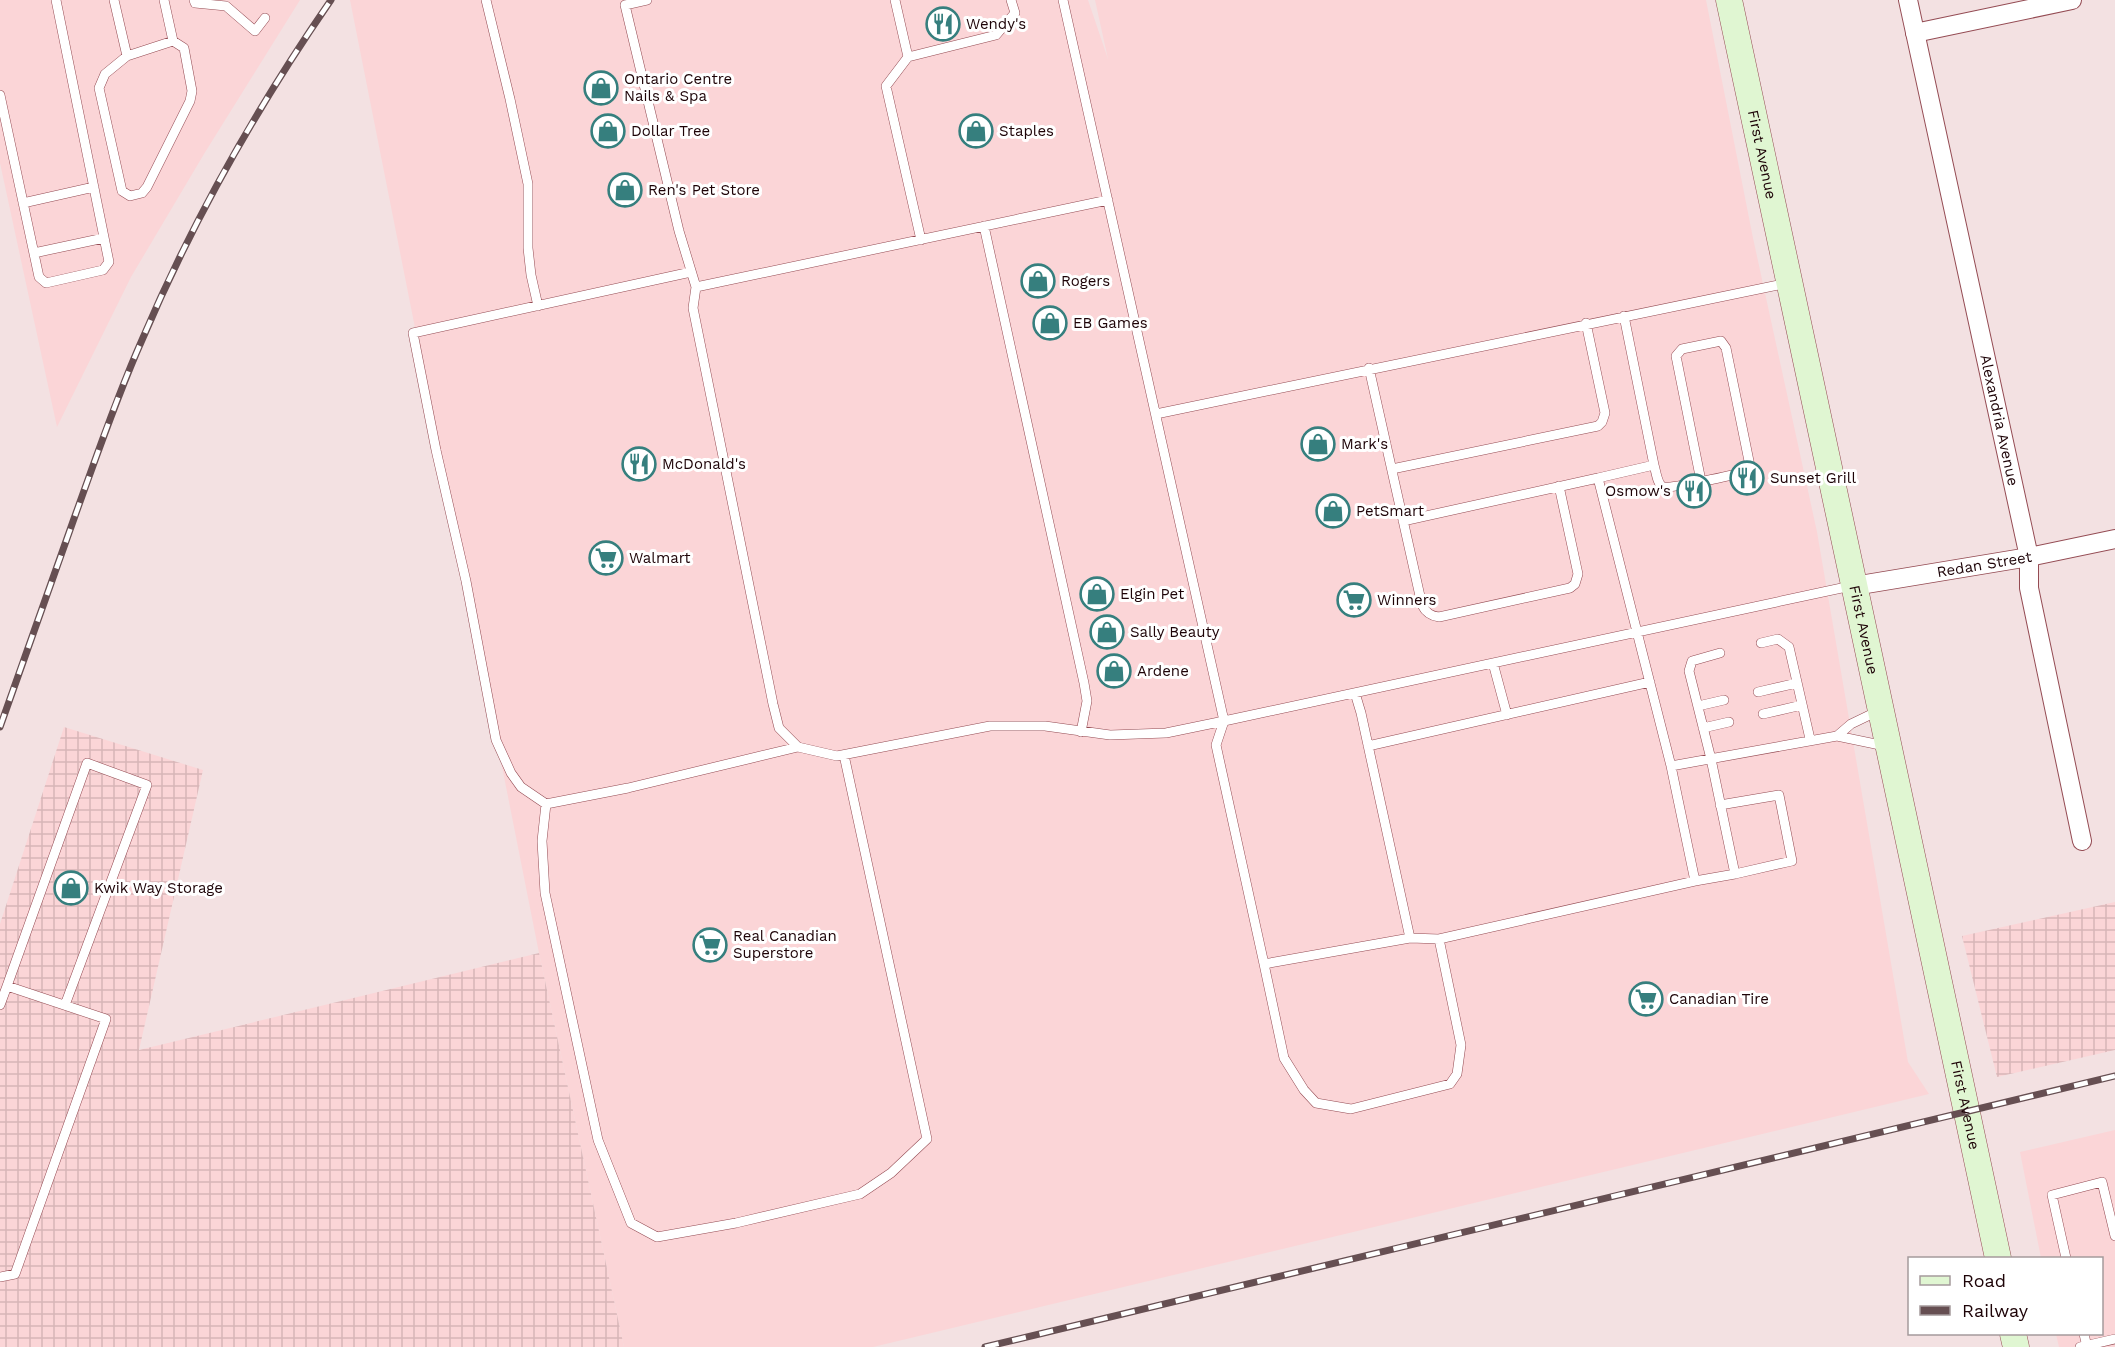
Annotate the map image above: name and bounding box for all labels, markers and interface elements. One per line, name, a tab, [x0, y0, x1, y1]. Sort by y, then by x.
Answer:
restaurant icon: Wendy's	[925, 6, 961, 42]
place label: Wendy's	[966, 15, 1026, 33]
shop icon: Ontario Centre Nails & Spa	[583, 70, 619, 106]
place label: Ontario Centre Nails & Spa	[624, 70, 732, 105]
street label: First Avenue	[1744, 108, 1780, 201]
shop icon: Dollar Tree	[590, 113, 626, 149]
shop icon: Staples	[958, 113, 994, 149]
place label: Dollar Tree	[631, 122, 710, 140]
place label: Staples	[999, 122, 1054, 140]
shop icon: Ren's Pet Store	[607, 172, 643, 208]
place label: Ren's Pet Store	[648, 181, 760, 199]
shop icon: Rogers	[1020, 263, 1056, 299]
place label: Rogers	[1061, 272, 1110, 290]
shop icon: EB Games	[1032, 305, 1068, 341]
place label: EB Games	[1073, 314, 1148, 332]
street label: Alexandria Avenue	[1976, 353, 2022, 487]
shop icon: Mark's	[1300, 426, 1336, 462]
place label: Mark's	[1341, 435, 1388, 453]
restaurant icon: McDonald's	[621, 446, 657, 482]
place label: McDonald's	[662, 455, 746, 473]
restaurant icon: Sunset Grill	[1729, 460, 1765, 496]
place label: Sunset Grill	[1770, 469, 1856, 487]
restaurant icon: Osmow's	[1676, 473, 1712, 509]
place label: Osmow's	[1605, 482, 1671, 500]
shop icon: PetSmart	[1315, 493, 1351, 529]
place label: PetSmart	[1356, 502, 1425, 520]
supermarket icon: Walmart	[588, 540, 624, 576]
street label: Redan Street	[1935, 548, 2034, 581]
place label: Walmart	[629, 549, 691, 567]
shop icon: Elgin Pet	[1079, 576, 1115, 612]
supermarket icon: Winners	[1336, 582, 1372, 618]
street label: First Avenue	[1845, 583, 1882, 676]
place label: Elgin Pet	[1120, 585, 1185, 603]
place label: Winners	[1377, 591, 1436, 609]
shop icon: Sally Beauty	[1089, 614, 1125, 650]
place label: Sally Beauty	[1130, 623, 1220, 641]
shop icon: Ardene	[1096, 653, 1132, 689]
place label: Ardene	[1137, 662, 1189, 680]
shop icon: Kwik Way Storage	[53, 870, 89, 906]
place label: Kwik Way Storage	[94, 879, 223, 897]
supermarket icon: Real Canadian Superstore	[692, 927, 728, 963]
place label: Real Canadian Superstore	[733, 927, 837, 962]
supermarket icon: Canadian Tire	[1628, 981, 1664, 1017]
place label: Canadian Tire	[1669, 990, 1769, 1008]
street label: First Avenue	[1947, 1059, 1984, 1151]
legend	[1908, 1257, 2103, 1335]
text: Road	[1962, 1270, 2006, 1291]
text: Railway	[1962, 1300, 2029, 1321]

